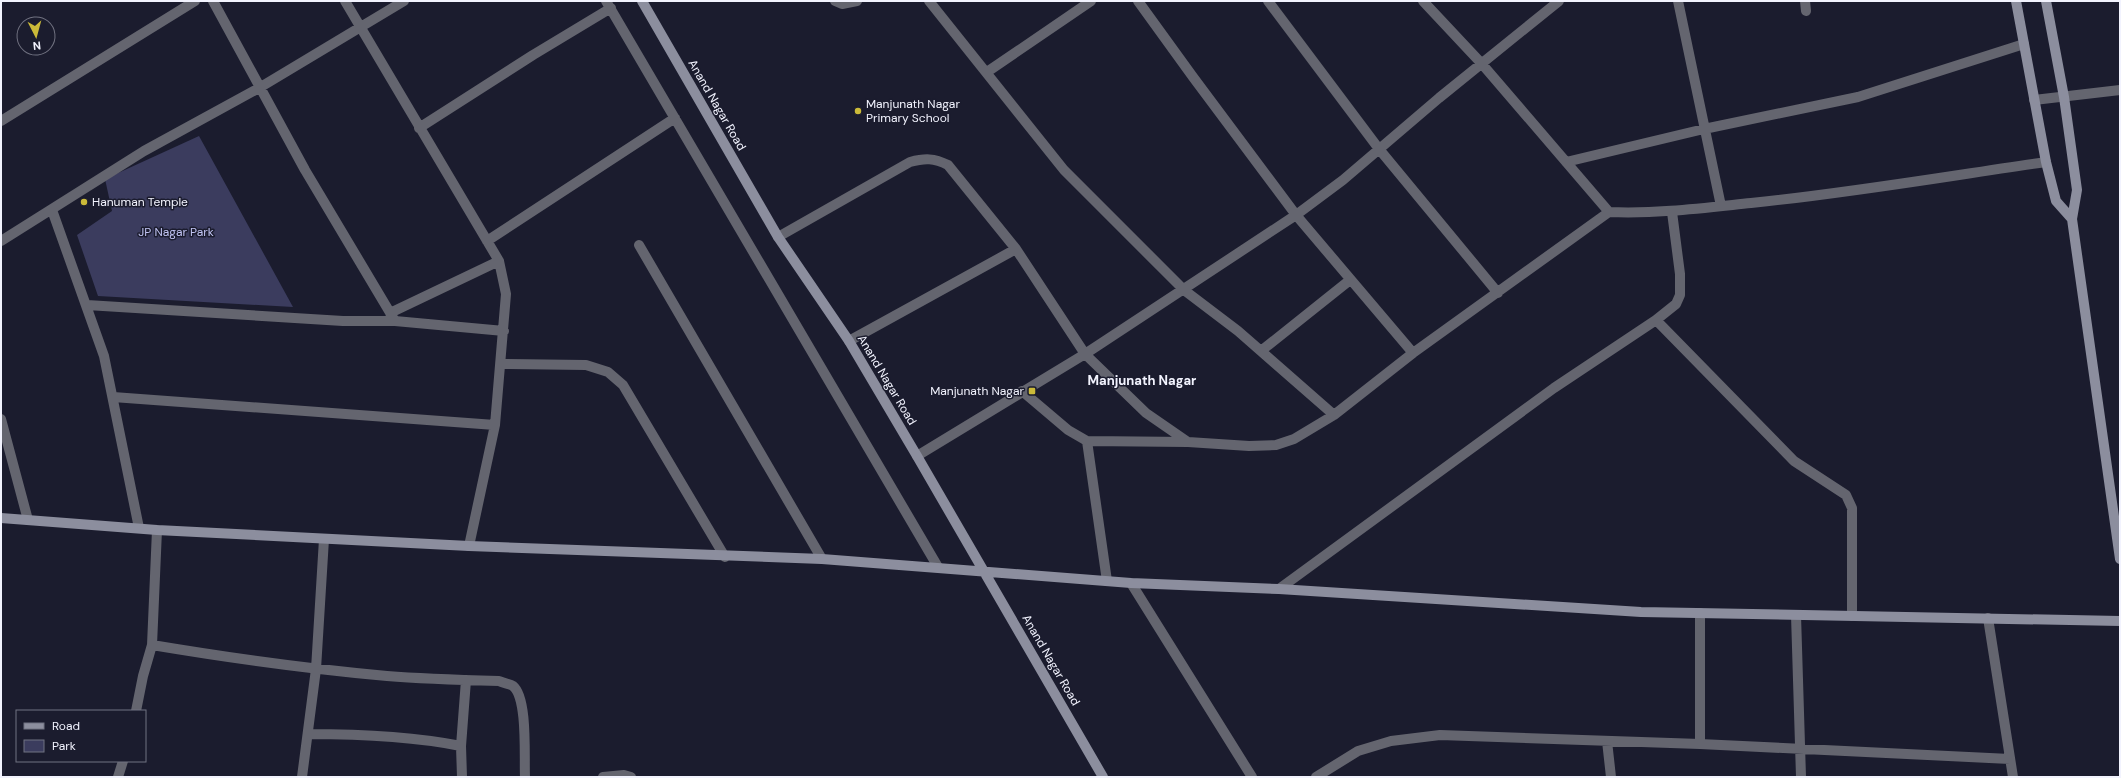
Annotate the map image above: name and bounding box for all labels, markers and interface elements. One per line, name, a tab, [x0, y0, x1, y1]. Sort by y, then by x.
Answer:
north arrow	[16, 16, 56, 56]
text: N	[32, 39, 42, 53]
street label: Anand Nagar Road	[684, 57, 750, 153]
place label: Manjunath Nagar Primary School	[866, 96, 960, 126]
marker: Manjunath Nagar Primary School	[853, 106, 863, 116]
place label: Hanuman Temple	[92, 194, 188, 210]
marker: Hanuman Temple	[79, 197, 89, 207]
park label: JP Nagar Park	[138, 224, 214, 240]
street label: Anand Nagar Road	[854, 332, 920, 428]
district label: Manjunath Nagar	[1088, 372, 1197, 389]
place label: Manjunath Nagar	[930, 383, 1025, 399]
marker: Manjunath Nagar	[1027, 386, 1037, 396]
street label: Anand Nagar Road	[1018, 612, 1084, 708]
legend	[16, 710, 146, 762]
text: Road	[52, 718, 80, 734]
text: Park	[52, 738, 76, 754]

